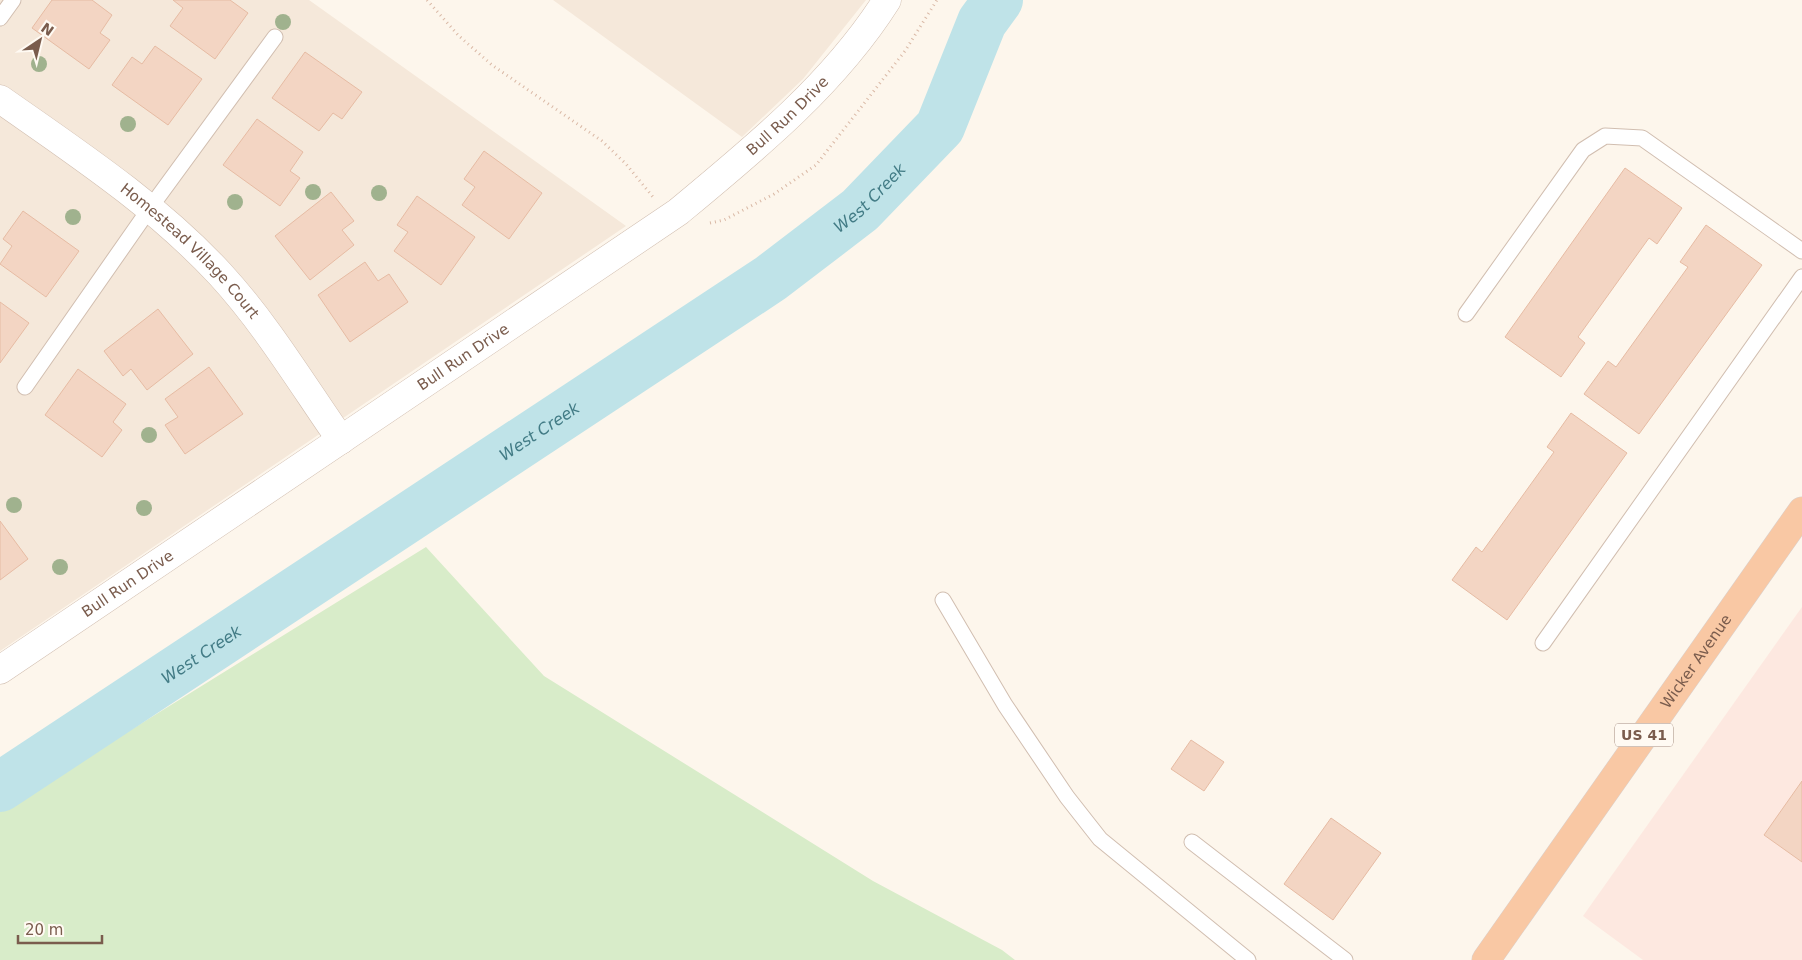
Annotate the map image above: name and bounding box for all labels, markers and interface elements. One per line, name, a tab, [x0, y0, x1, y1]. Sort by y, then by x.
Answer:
north arrow	[15, 15, 65, 65]
text: N	[38, 19, 57, 39]
street label: Bull Run Drive	[743, 73, 832, 159]
water label: West Creek	[830, 159, 910, 237]
street label: Homestead Village Court	[117, 179, 263, 323]
street label: Bull Run Drive	[414, 320, 512, 394]
water label: West Creek	[496, 398, 584, 465]
street label: Bull Run Drive	[78, 547, 177, 621]
street label: Wicker Avenue	[1657, 611, 1735, 712]
water label: West Creek	[158, 621, 246, 688]
road number: US 41	[1615, 724, 1673, 746]
scale bar	[18, 912, 101, 944]
text: 20 m	[25, 921, 63, 939]

